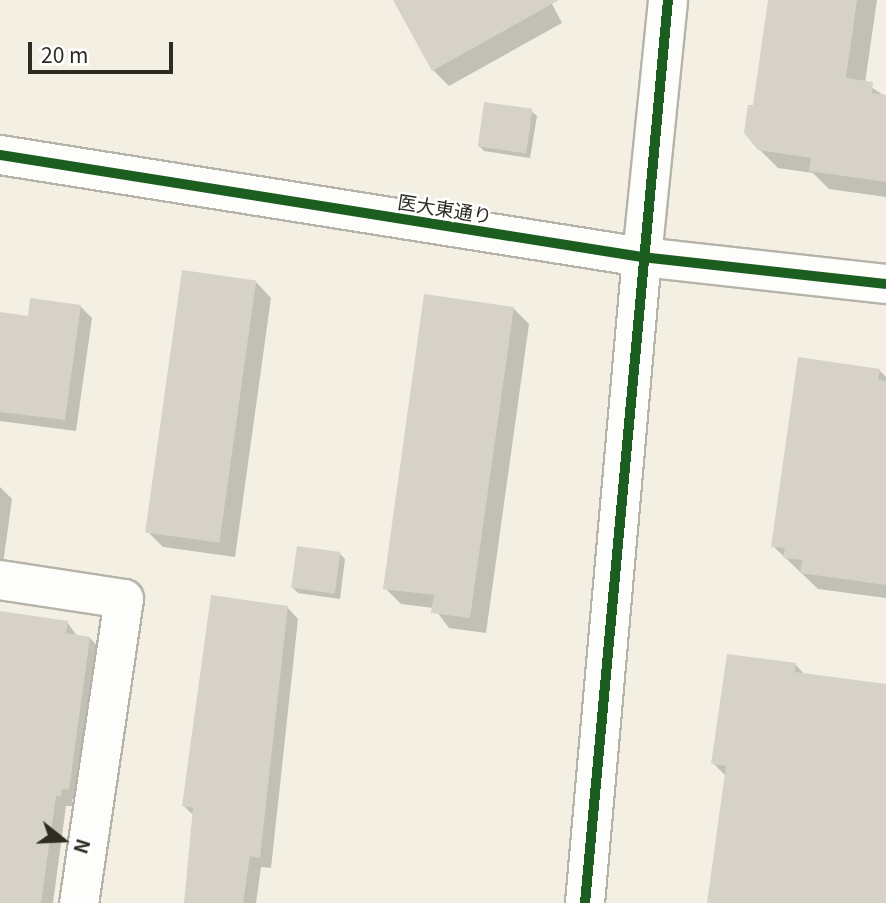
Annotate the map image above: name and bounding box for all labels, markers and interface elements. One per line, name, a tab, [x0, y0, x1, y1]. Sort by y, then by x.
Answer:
scale bar	[32, 28, 177, 72]
text: 20 m	[41, 39, 88, 69]
street label: 医大東通り	[396, 189, 494, 227]
north arrow	[28, 805, 98, 875]
text: N	[68, 836, 98, 858]

